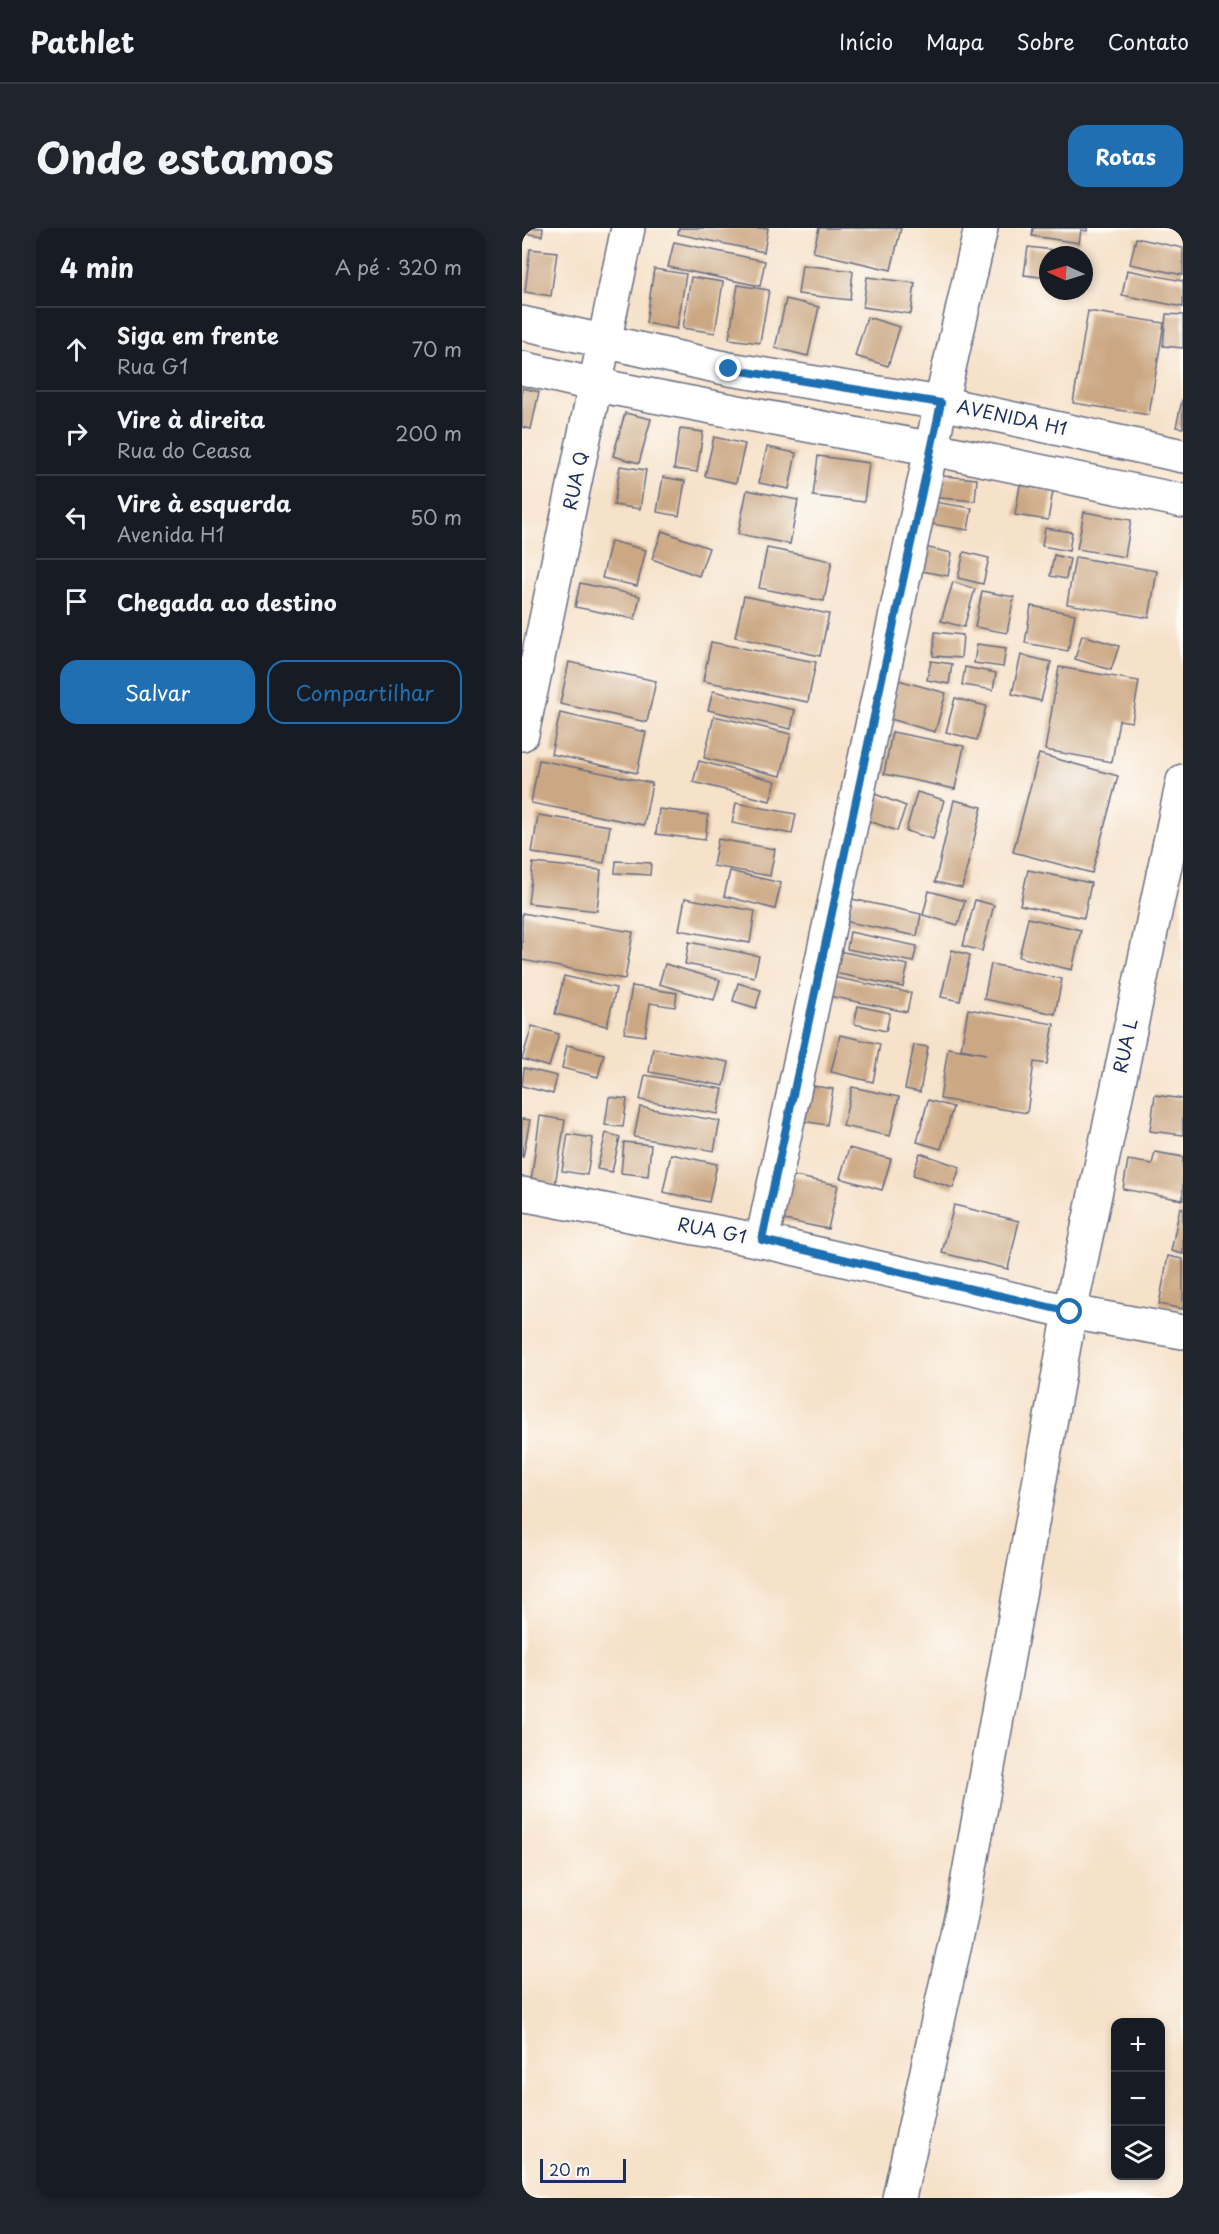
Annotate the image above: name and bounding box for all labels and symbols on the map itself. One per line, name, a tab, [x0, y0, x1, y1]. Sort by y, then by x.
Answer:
north arrow	[1039, 246, 1093, 300]
route end	[715, 355, 741, 381]
street label: AVENIDA H1	[955, 392, 1070, 441]
street label: RUA Q	[555, 449, 594, 512]
street label: RUA L	[1106, 1016, 1143, 1076]
street label: RUA G1	[675, 1210, 749, 1249]
route start	[1056, 1298, 1082, 1324]
scale bar	[540, 2156, 626, 2184]

